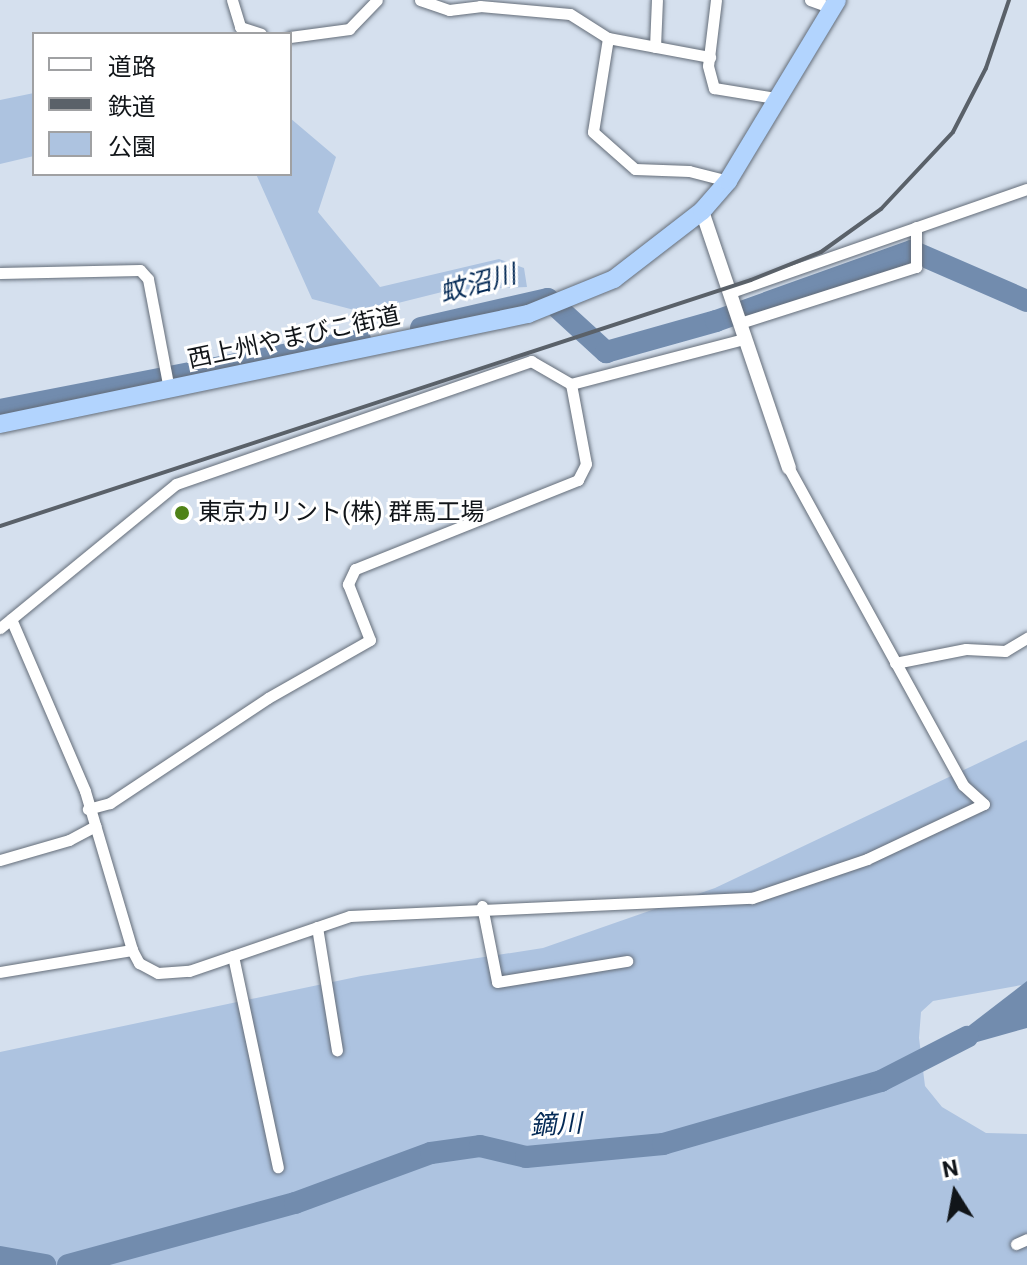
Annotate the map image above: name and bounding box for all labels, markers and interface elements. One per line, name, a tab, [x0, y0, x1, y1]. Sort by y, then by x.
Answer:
legend	[32, 32, 292, 176]
text: 道路	[108, 53, 156, 81]
text: 鉄道	[108, 93, 156, 121]
text: 公園	[108, 133, 156, 161]
water label: 蚊沼川	[436, 259, 520, 309]
street label: 西上州やまびこ街道	[185, 301, 403, 375]
place label: 東京カリント(株) 群馬工場	[198, 499, 485, 527]
marker: 東京カリント(株) 群馬工場	[173, 504, 191, 522]
water label: 鏑川	[529, 1108, 583, 1142]
north arrow	[915, 1153, 995, 1233]
text: N	[940, 1155, 960, 1183]

